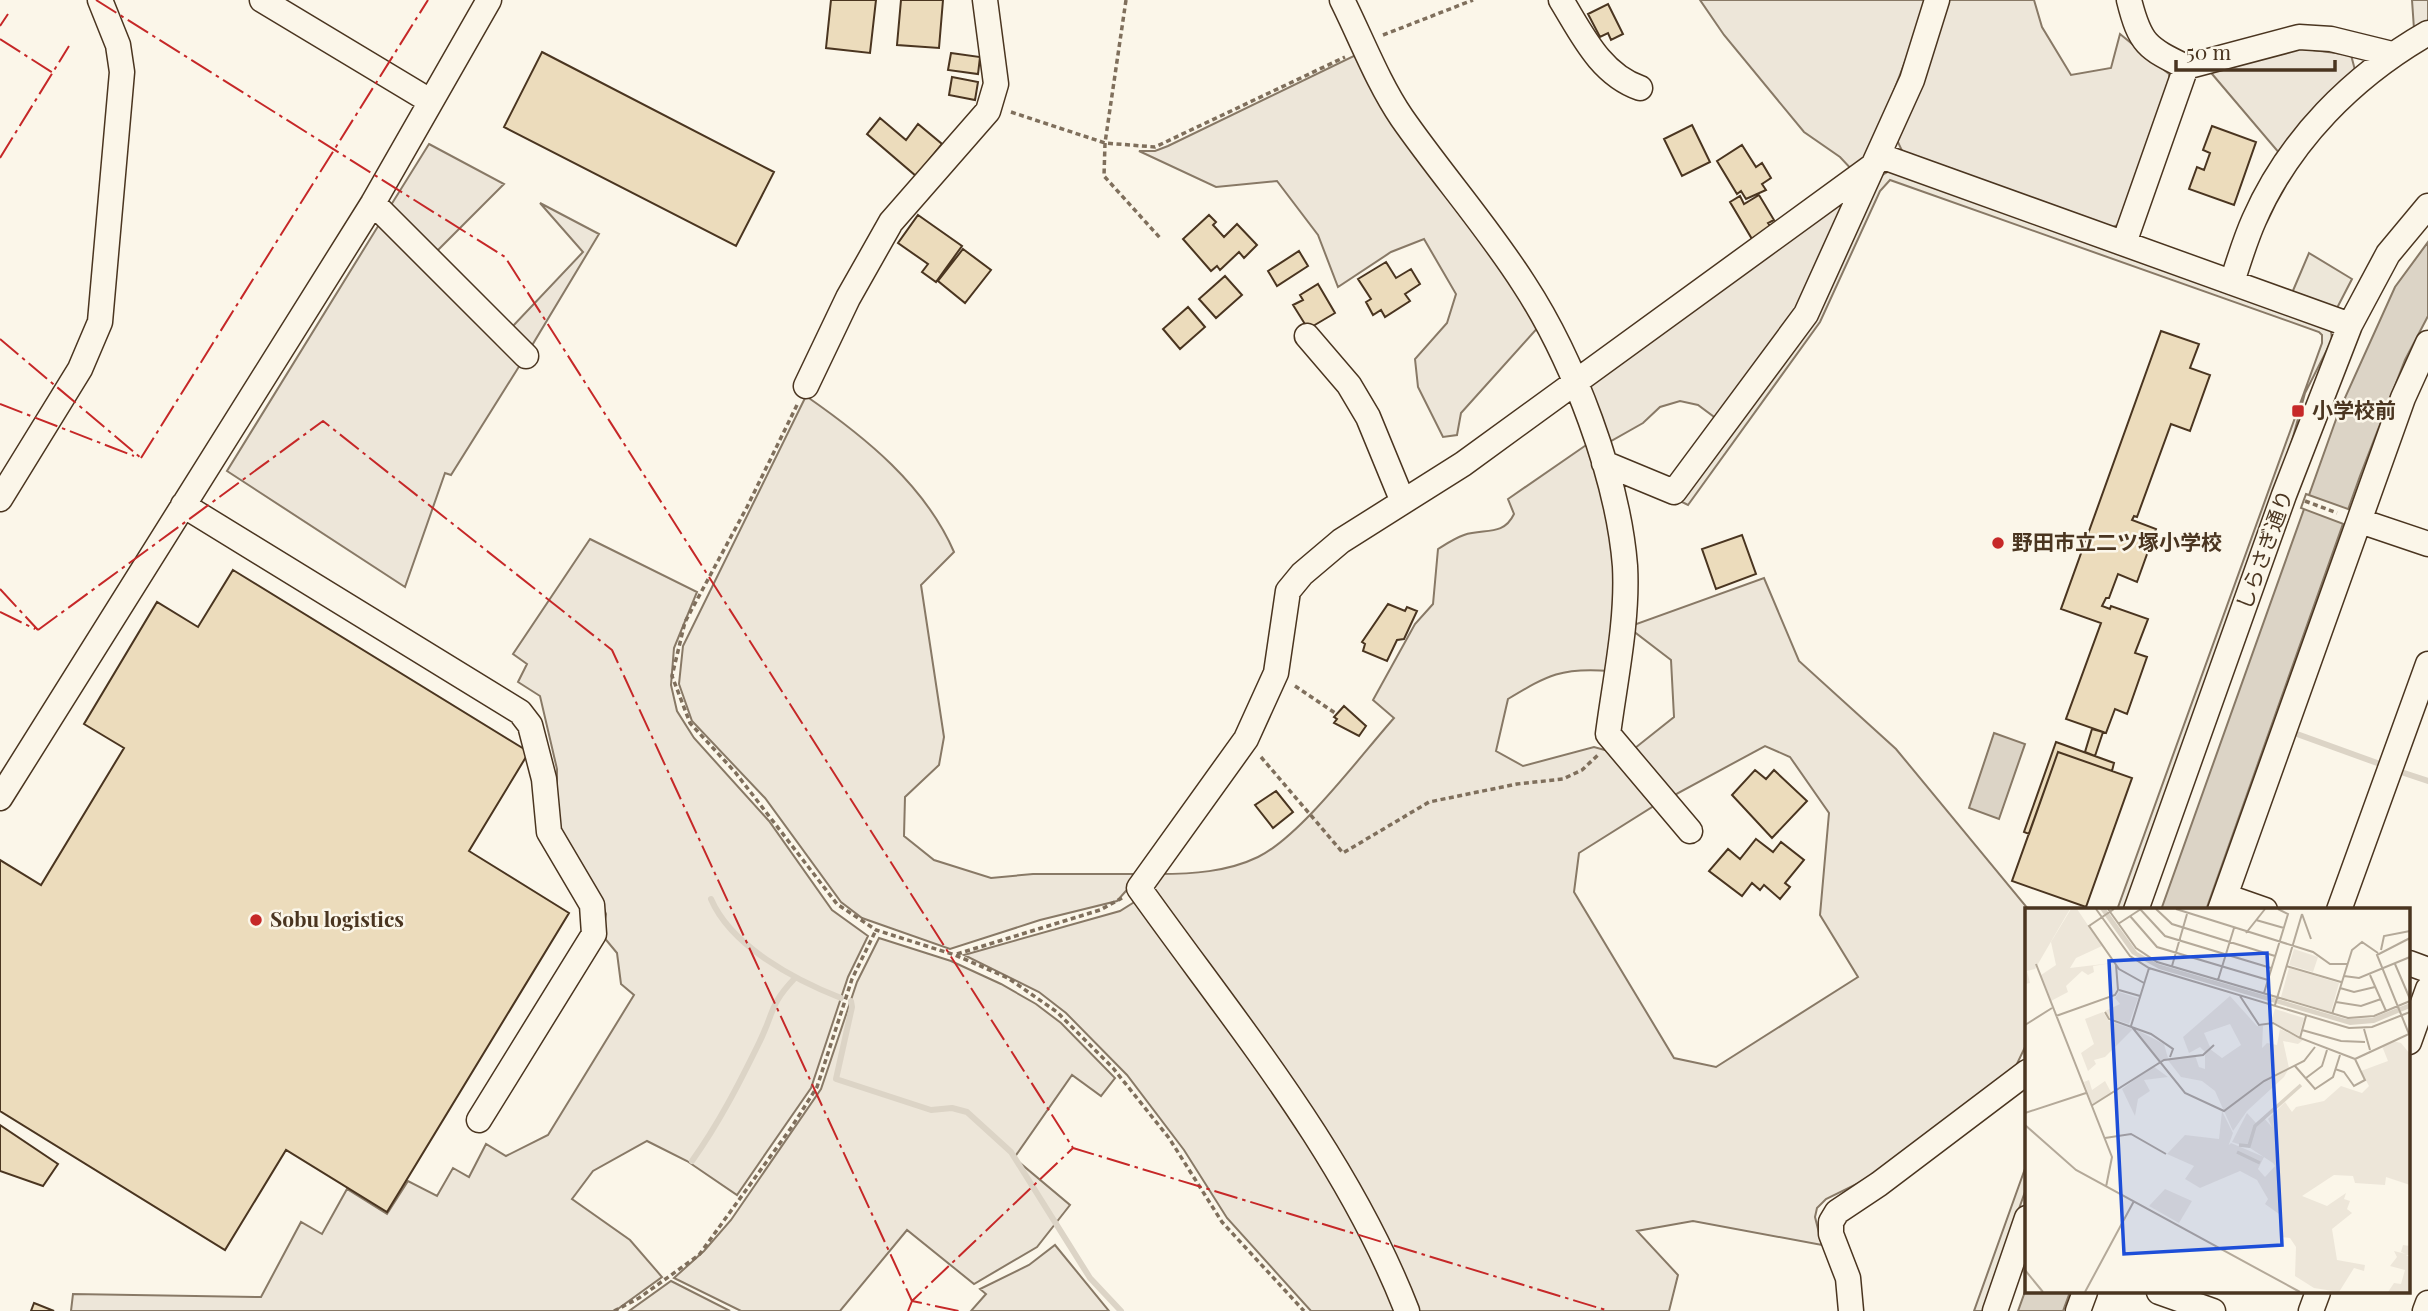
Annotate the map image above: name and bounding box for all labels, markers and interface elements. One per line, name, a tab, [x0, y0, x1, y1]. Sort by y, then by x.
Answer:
scale bar	[2176, 28, 2335, 72]
text: 50 m	[2186, 37, 2232, 65]
place label: 小学校前	[2312, 395, 2396, 423]
marker: 小学校前	[2290, 403, 2306, 419]
street label: しらさぎ通り	[2228, 485, 2298, 613]
place label: 野田市立二ツ塚小学校	[2012, 527, 2222, 555]
marker: 野田市立二ツ塚小学校	[1990, 535, 2006, 551]
place label: Sobu logistics	[270, 904, 404, 932]
inset map	[2025, 908, 2410, 1294]
marker: Sobu logistics	[248, 912, 264, 928]

